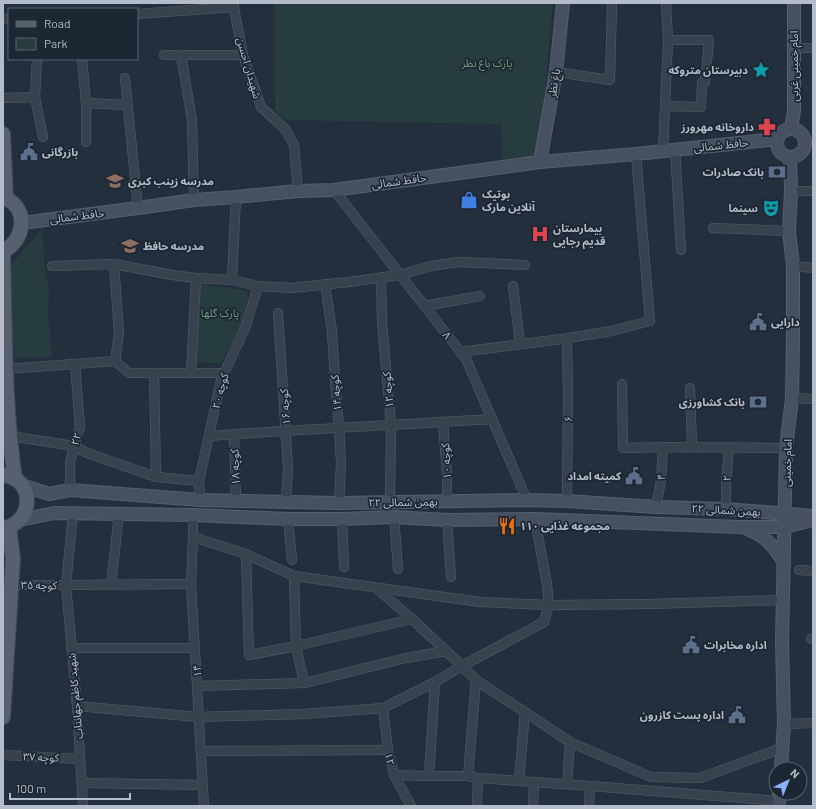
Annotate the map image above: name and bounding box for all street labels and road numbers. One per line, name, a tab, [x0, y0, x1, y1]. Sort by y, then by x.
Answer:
street label: امام خمینی غربی	[787, 31, 802, 101]
street label: شهیدان احسن	[234, 36, 265, 101]
street label: باغ نظر	[545, 68, 564, 100]
street label: حافظ شمالی	[693, 135, 750, 155]
street label: حافظ شمالی	[371, 170, 428, 192]
street label: حافظ شمالی	[49, 206, 106, 226]
street label: ۸	[440, 328, 455, 342]
street label: کوچه ۲۰	[209, 371, 233, 411]
street label: کوچه ۱۲	[379, 371, 398, 409]
street label: کوچه ۱۴	[327, 374, 346, 412]
street label: کوچه ۱۶	[277, 388, 294, 426]
street label: ۶	[561, 416, 574, 422]
street label: ۲۲	[67, 431, 84, 447]
street label: امام خمینی	[779, 439, 796, 487]
street label: کوچه ۱۰	[438, 442, 455, 480]
street label: کوچه ۱۸	[227, 448, 244, 485]
street label: ۴	[654, 473, 667, 481]
street label: ۲	[720, 474, 733, 482]
street label: ۲۲ بهمن شمالی	[368, 494, 438, 510]
street label: ۲۲ بهمن شمالی	[691, 501, 761, 519]
street label: کوچه ۳۵	[21, 578, 58, 593]
street label: شهید کاظم جهانتاب	[64, 652, 88, 740]
street label: ۱۴	[190, 664, 203, 678]
street label: کوچه ۳۷	[23, 749, 60, 766]
street label: ۱۲	[383, 751, 398, 767]

